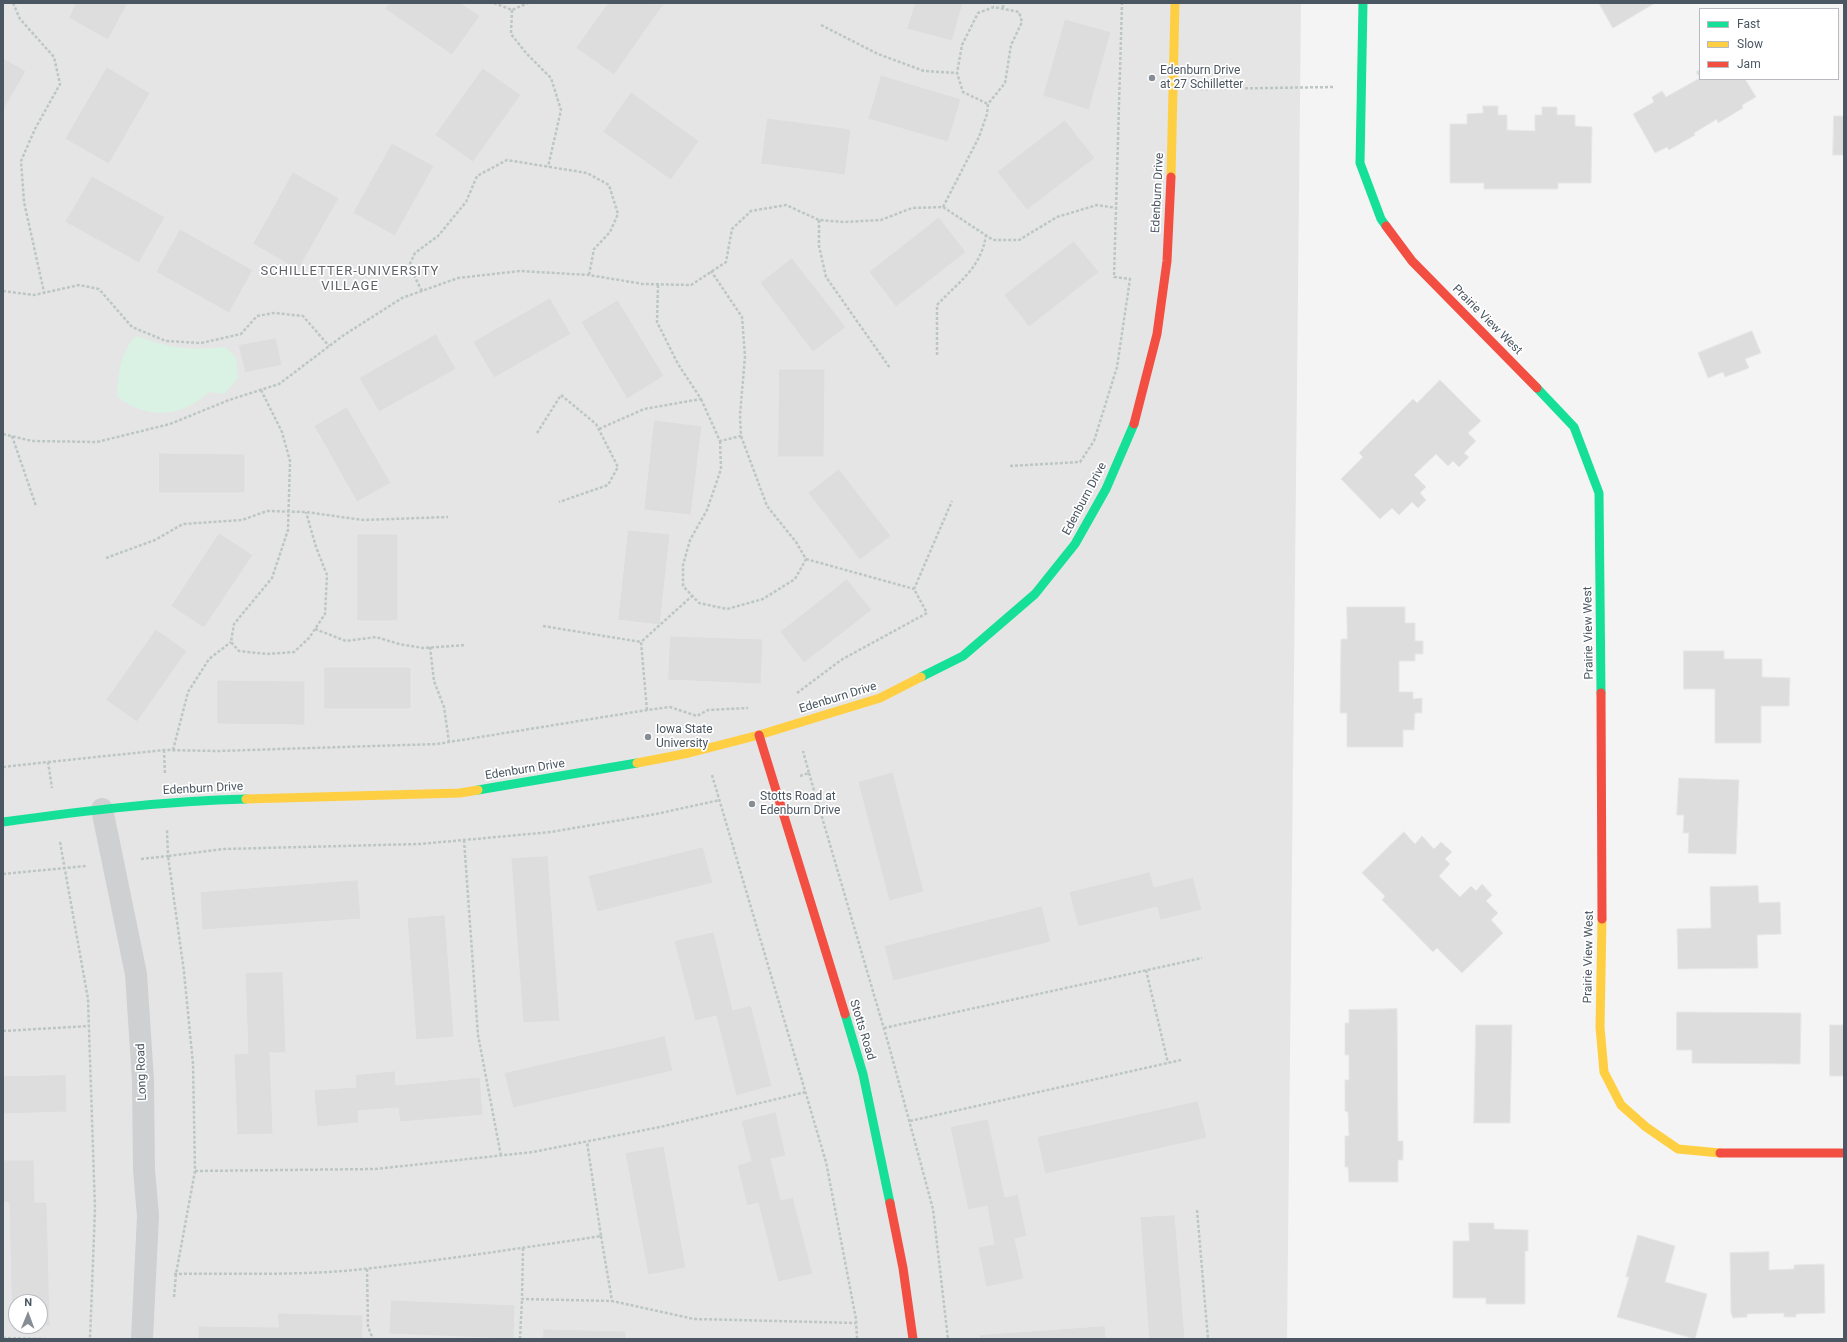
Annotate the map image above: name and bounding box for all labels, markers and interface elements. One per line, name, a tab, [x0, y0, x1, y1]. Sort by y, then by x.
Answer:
legend	[1699, 8, 1839, 80]
text: Fast	[1737, 17, 1760, 31]
text: Slow	[1737, 37, 1763, 51]
text: Jam	[1737, 57, 1761, 71]
place label: Edenburn Drive at 27 Schilletter	[1160, 64, 1243, 92]
marker: Edenburn Drive at 27 Schilletter	[1147, 73, 1157, 83]
street label: Edenburn Drive	[1149, 152, 1167, 234]
district label: SCHILLETTER-UNIVERSITY VILLAGE	[261, 264, 439, 295]
street label: Prairie View West	[1449, 282, 1525, 358]
street label: Edenburn Drive	[1060, 460, 1110, 538]
street label: Prairie View West	[1581, 586, 1597, 680]
street label: Edenburn Drive	[797, 679, 879, 717]
place label: Iowa State University	[656, 723, 712, 751]
marker: Iowa State University	[643, 732, 653, 742]
street label: Edenburn Drive	[484, 757, 566, 783]
street label: Edenburn Drive	[162, 780, 244, 798]
place label: Stotts Road at Edenburn Drive	[760, 790, 840, 818]
marker: Stotts Road at Edenburn Drive	[747, 799, 757, 809]
street label: Prairie View West	[1581, 910, 1597, 1004]
street label: Stotts Road	[846, 998, 878, 1062]
street label: Long Road	[134, 1043, 150, 1101]
north arrow	[8, 1294, 48, 1334]
text: N	[24, 1296, 32, 1309]

